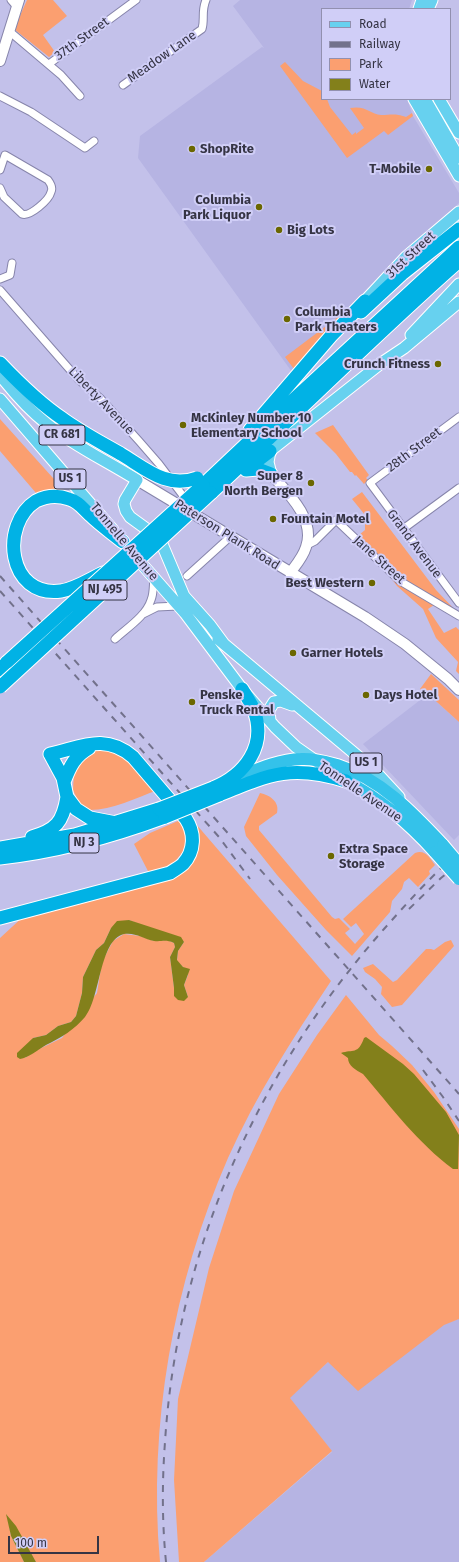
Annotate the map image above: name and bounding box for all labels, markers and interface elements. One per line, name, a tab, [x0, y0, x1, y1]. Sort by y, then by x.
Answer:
legend	[321, 8, 451, 100]
street label: 37th Street	[52, 14, 112, 64]
text: Road	[359, 17, 387, 31]
street label: Meadow Lane	[125, 28, 199, 86]
text: Railway	[359, 37, 400, 51]
text: Park	[359, 57, 383, 71]
text: Water	[359, 77, 390, 91]
place label: ShopRite	[200, 141, 254, 157]
marker: ShopRite	[187, 144, 197, 154]
place label: T-Mobile	[369, 161, 421, 177]
marker: T-Mobile	[424, 164, 434, 174]
place label: Columbia Park Liquor	[183, 192, 251, 223]
marker: Columbia Park Liquor	[254, 202, 264, 212]
place label: Big Lots	[287, 222, 334, 238]
marker: Big Lots	[274, 225, 284, 235]
street label: 31st Street	[383, 228, 439, 282]
place label: Columbia Park Theaters	[295, 304, 377, 335]
marker: Columbia Park Theaters	[282, 314, 292, 324]
place label: Crunch Fitness	[344, 356, 430, 372]
marker: Crunch Fitness	[433, 359, 443, 369]
street label: Liberty Avenue	[65, 364, 137, 438]
place label: McKinley Number 10 Elementary School	[191, 410, 311, 441]
marker: McKinley Number 10 Elementary School	[178, 420, 188, 430]
street label: 28th Street	[384, 424, 444, 476]
road number: CR 681	[39, 425, 85, 445]
place label: Super 8 North Bergen	[224, 468, 303, 499]
road number: US 1	[54, 469, 86, 489]
marker: Super 8 North Bergen	[306, 478, 316, 488]
street label: Paterson Plank Road	[172, 496, 282, 574]
street label: Tonnelle Avenue	[87, 500, 161, 584]
street label: Grand Avenue	[383, 507, 445, 581]
place label: Fountain Motel	[281, 511, 369, 527]
marker: Fountain Motel	[268, 514, 278, 524]
street label: Jane Street	[350, 533, 408, 587]
place label: Best Western	[285, 575, 364, 591]
marker: Best Western	[367, 578, 377, 588]
road number: NJ 495	[83, 580, 127, 600]
place label: Garner Hotels	[301, 645, 383, 661]
marker: Garner Hotels	[288, 648, 298, 658]
place label: Penske Truck Rental	[200, 687, 274, 718]
place label: Days Hotel	[374, 687, 437, 703]
marker: Days Hotel	[361, 690, 371, 700]
marker: Penske Truck Rental	[187, 697, 197, 707]
road number: US 1	[350, 753, 382, 773]
street label: Tonnelle Avenue	[315, 758, 405, 826]
road number: NJ 3	[69, 833, 99, 853]
place label: Extra Space Storage	[339, 841, 408, 872]
marker: Extra Space Storage	[326, 851, 336, 861]
scale bar	[10, 1528, 101, 1554]
text: 100 m	[15, 1536, 47, 1550]

